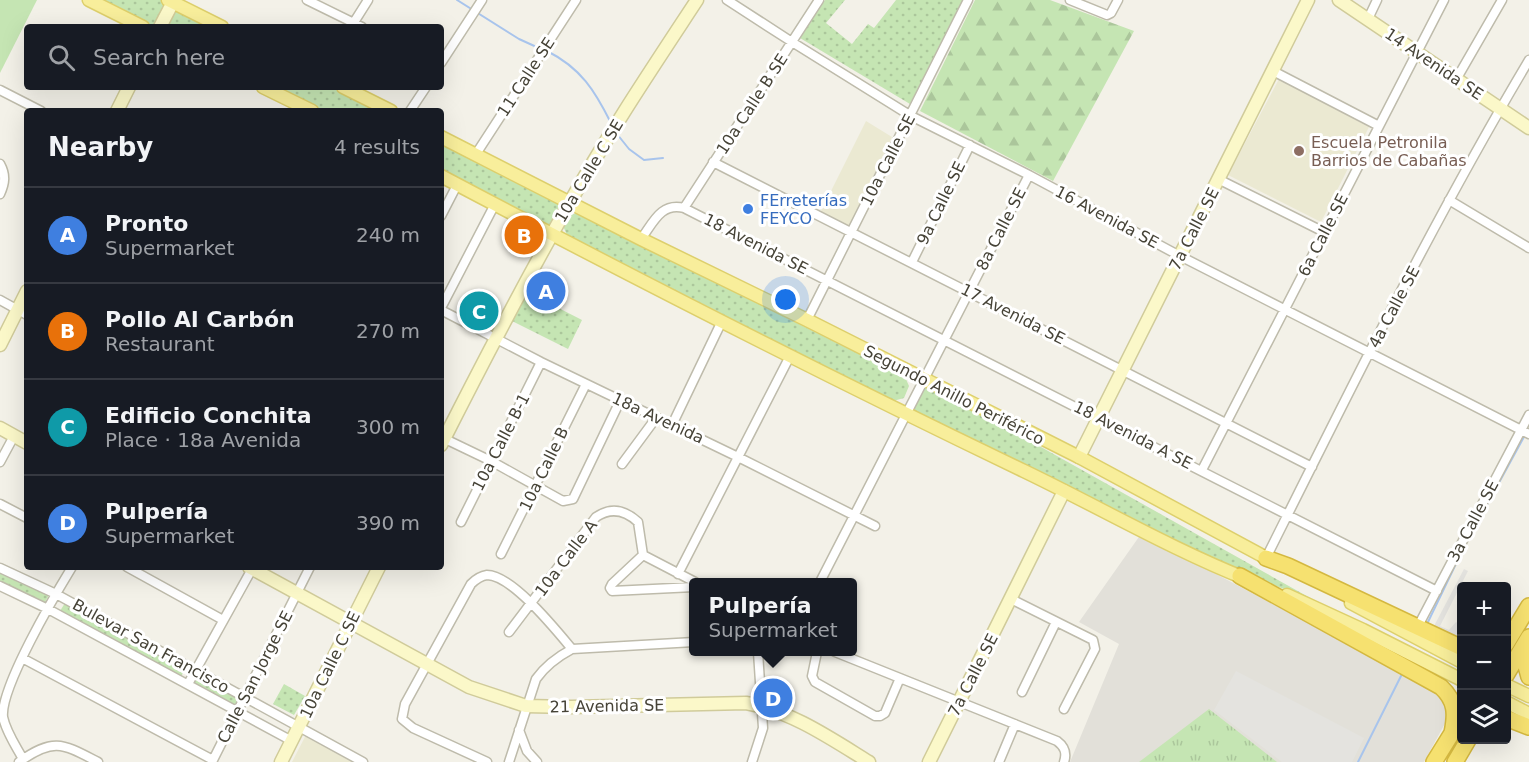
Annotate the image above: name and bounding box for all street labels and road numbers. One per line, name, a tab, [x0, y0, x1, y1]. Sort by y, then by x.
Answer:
street label: 14 Avenida SE	[1381, 24, 1487, 104]
street label: 11 Calle SE	[493, 34, 559, 120]
street label: 10a Calle B SE	[712, 50, 792, 158]
street label: 10a Calle SE	[857, 111, 919, 209]
street label: 10a Calle C SE	[551, 116, 627, 226]
street label: 9a Calle SE	[913, 158, 969, 248]
street label: 16 Avenida SE	[1052, 182, 1162, 252]
street label: 8a Calle SE	[972, 185, 1030, 273]
street label: 7a Calle SE	[1165, 185, 1223, 273]
street label: 6a Calle SE	[1294, 191, 1352, 279]
street label: 18 Avenida SE	[701, 210, 811, 278]
street label: 4a Calle SE	[1364, 263, 1424, 351]
street label: 17 Avenida SE	[958, 280, 1068, 348]
street label: Segundo Anillo Periférico	[861, 341, 1047, 449]
street label: 18a Avenida	[609, 388, 707, 448]
street label: 10a Calle B-1	[468, 390, 534, 494]
street label: 18 Avenida A SE	[1070, 397, 1196, 473]
street label: 10a Calle B	[516, 424, 572, 514]
street label: 3a Calle SE	[1443, 477, 1503, 565]
street label: 10a Calle A	[531, 516, 601, 600]
street label: Bulevar San Francisco	[69, 595, 233, 697]
street label: Calle San Jorge SE	[213, 608, 297, 746]
street label: 10a Calle C SE	[296, 608, 364, 722]
street label: 7a Calle SE	[944, 631, 1002, 719]
street label: 21 Avenida SE	[550, 696, 664, 716]

